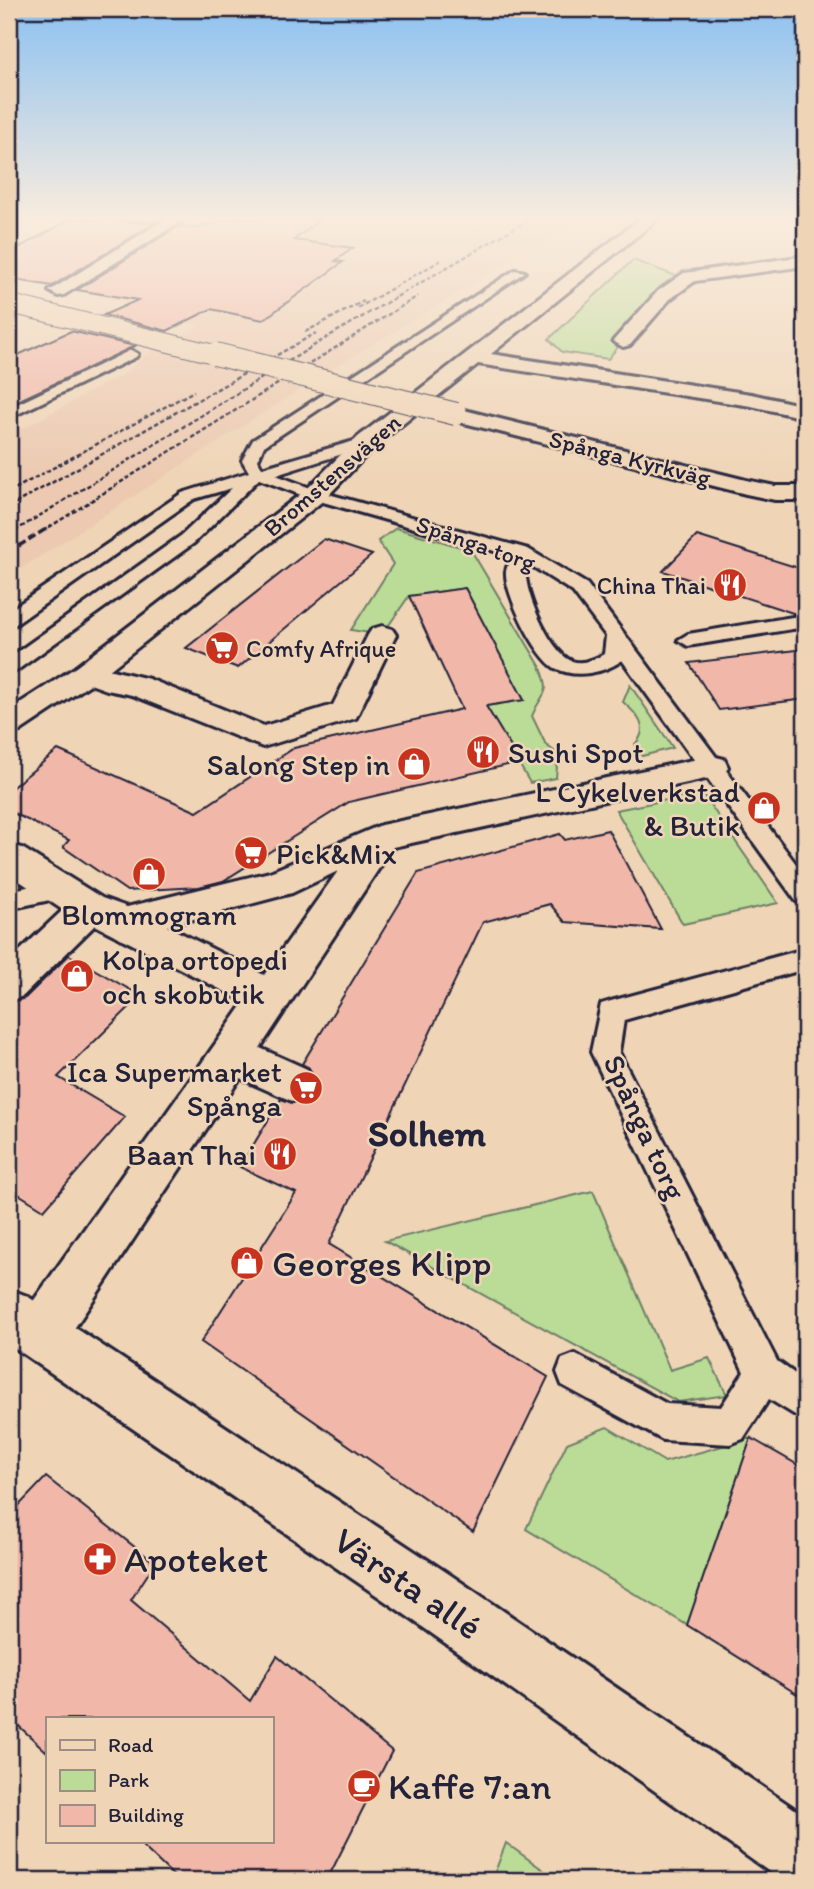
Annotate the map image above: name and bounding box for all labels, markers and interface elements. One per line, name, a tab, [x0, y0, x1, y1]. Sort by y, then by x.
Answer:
street label: Bromstensvägen	[257, 407, 407, 542]
street label: Spånga Kyrkväg	[546, 424, 714, 492]
street label: Spånga torg	[413, 509, 540, 577]
restaurant icon: China Thai	[711, 566, 749, 604]
place label: China Thai	[597, 571, 706, 600]
supermarket icon: Comfy Afrique	[203, 629, 241, 667]
place label: Comfy Afrique	[246, 634, 396, 663]
restaurant icon: Sushi Spot	[464, 733, 502, 771]
place label: Sushi Spot	[508, 734, 644, 771]
shop icon: Salong Step in	[395, 745, 433, 783]
place label: Salong Step in	[207, 746, 390, 783]
place label: L Cykelverkstad & Butik	[535, 773, 740, 844]
shop icon: L Cykelverkstad & Butik	[745, 789, 783, 827]
supermarket icon: Pick&Mix	[232, 834, 270, 872]
place label: Pick&Mix	[276, 835, 396, 872]
shop icon: Blommogram	[130, 855, 168, 893]
place label: Blommogram	[61, 896, 237, 933]
place label: Kolpa ortopedi och skobutik	[102, 941, 288, 1012]
shop icon: Kolpa ortopedi och skobutik	[58, 957, 96, 995]
street label: Spånga torg	[595, 1049, 695, 1206]
place label: Ica Supermarket Spånga	[67, 1053, 282, 1124]
supermarket icon: Ica Supermarket Spånga	[287, 1069, 325, 1107]
district label: Solhem	[368, 1111, 487, 1155]
restaurant icon: Baan Thai	[261, 1135, 299, 1173]
place label: Baan Thai	[127, 1136, 256, 1173]
place label: Georges Klipp	[272, 1241, 492, 1285]
shop icon: Georges Klipp	[228, 1244, 266, 1282]
street label: Värsta allé	[326, 1518, 490, 1648]
place label: Apoteket	[124, 1537, 269, 1581]
pharmacy icon: Apoteket	[81, 1540, 119, 1578]
legend	[46, 1717, 273, 1843]
text: Road	[108, 1732, 154, 1757]
place label: Kaffe 7:an	[388, 1764, 551, 1808]
text: Park	[108, 1767, 150, 1792]
cafe icon: Kaffe 7:an	[345, 1767, 383, 1805]
text: Building	[108, 1802, 184, 1827]

